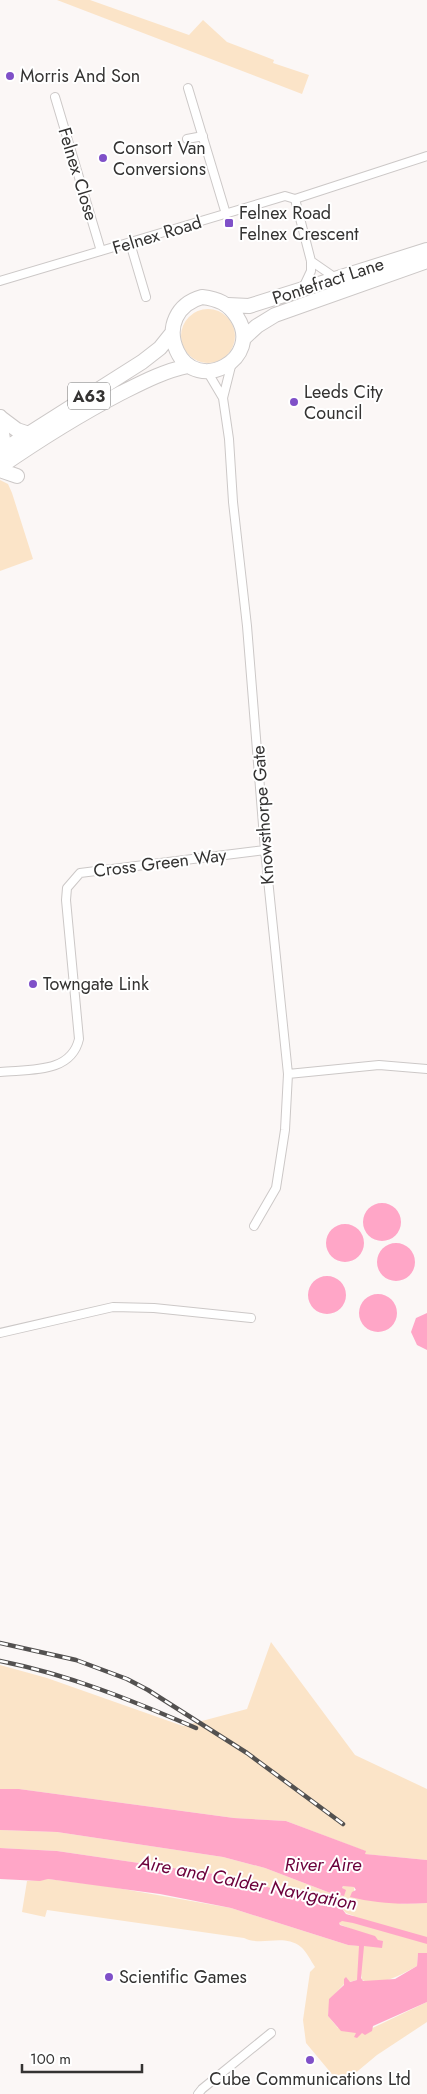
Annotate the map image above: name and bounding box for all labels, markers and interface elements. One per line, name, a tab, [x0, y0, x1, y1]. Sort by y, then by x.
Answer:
place label: Morris And Son	[20, 63, 140, 89]
marker: Morris And Son	[4, 70, 16, 82]
street label: Felnex Close	[52, 124, 104, 224]
place label: Consort Van Conversions	[113, 135, 206, 182]
marker: Consort Van Conversions	[97, 152, 109, 164]
place label: Felnex Road Felnex Crescent	[239, 200, 359, 247]
street label: Felnex Road	[109, 209, 205, 261]
marker: Felnex Road Felnex Crescent	[223, 217, 235, 229]
street label: Pontefract Lane	[269, 251, 387, 311]
place label: Leeds City Council	[304, 379, 383, 426]
road number: A63	[68, 382, 110, 410]
marker: Leeds City Council	[288, 396, 300, 408]
street label: Knowsthorpe Gate	[245, 744, 281, 886]
street label: Cross Green Way	[92, 842, 228, 884]
place label: Towngate Link	[43, 971, 149, 997]
marker: Towngate Link	[27, 978, 39, 990]
water label: Aire and Calder Navigation	[136, 1848, 359, 1917]
water label: River Aire	[285, 1851, 362, 1878]
place label: Scientific Games	[119, 1964, 247, 1990]
marker: Scientific Games	[103, 1971, 115, 1983]
scale bar	[22, 2042, 142, 2074]
text: 100 m	[30, 2048, 71, 2070]
marker: Cube Communications Ltd	[304, 2054, 316, 2066]
place label: Cube Communications Ltd	[209, 2066, 411, 2092]

